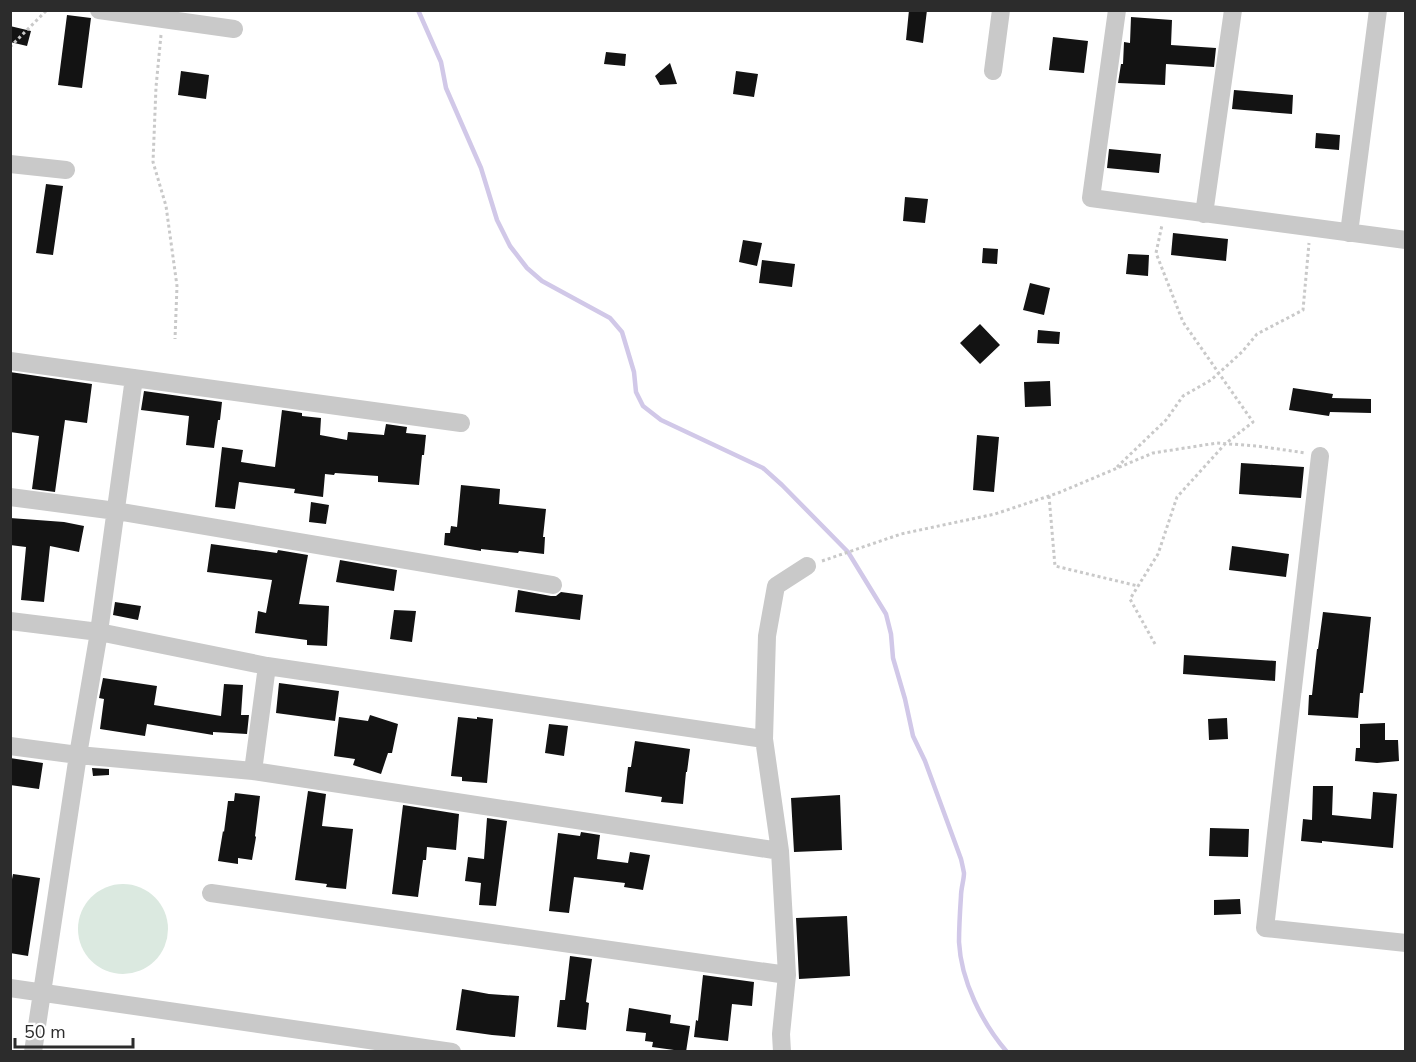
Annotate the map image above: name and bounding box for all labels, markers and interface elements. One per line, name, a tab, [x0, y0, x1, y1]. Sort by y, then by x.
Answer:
scale bar	[15, 1011, 134, 1049]
text: 50 m	[24, 1020, 66, 1044]

